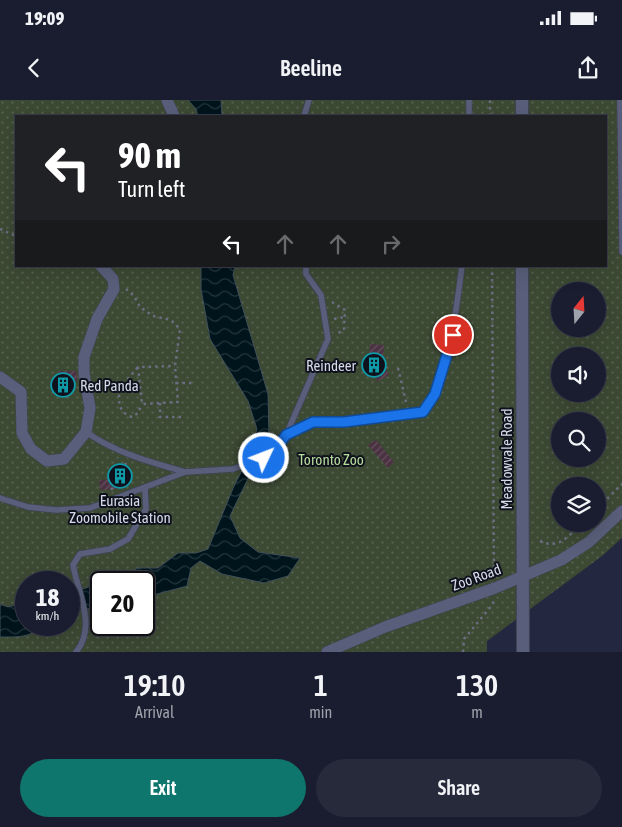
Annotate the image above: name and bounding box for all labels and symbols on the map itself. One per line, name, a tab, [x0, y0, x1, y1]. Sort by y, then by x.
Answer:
north arrow	[551, 282, 606, 338]
pin	[432, 314, 474, 356]
building icon: Reindeer	[361, 352, 387, 378]
place label: Reindeer	[306, 357, 357, 374]
building icon: Red Panda	[50, 372, 76, 398]
place label: Red Panda	[80, 377, 139, 394]
street label: Meadowvale Road	[498, 408, 515, 510]
position arrow	[237, 431, 289, 483]
park label: Toronto Zoo	[298, 451, 364, 468]
building icon: Eurasia Zoomobile Station	[107, 463, 133, 489]
place label: Eurasia Zoomobile Station	[69, 492, 171, 526]
street label: Zoo Road	[449, 560, 503, 594]
speed limit sign: 20	[90, 571, 155, 636]

